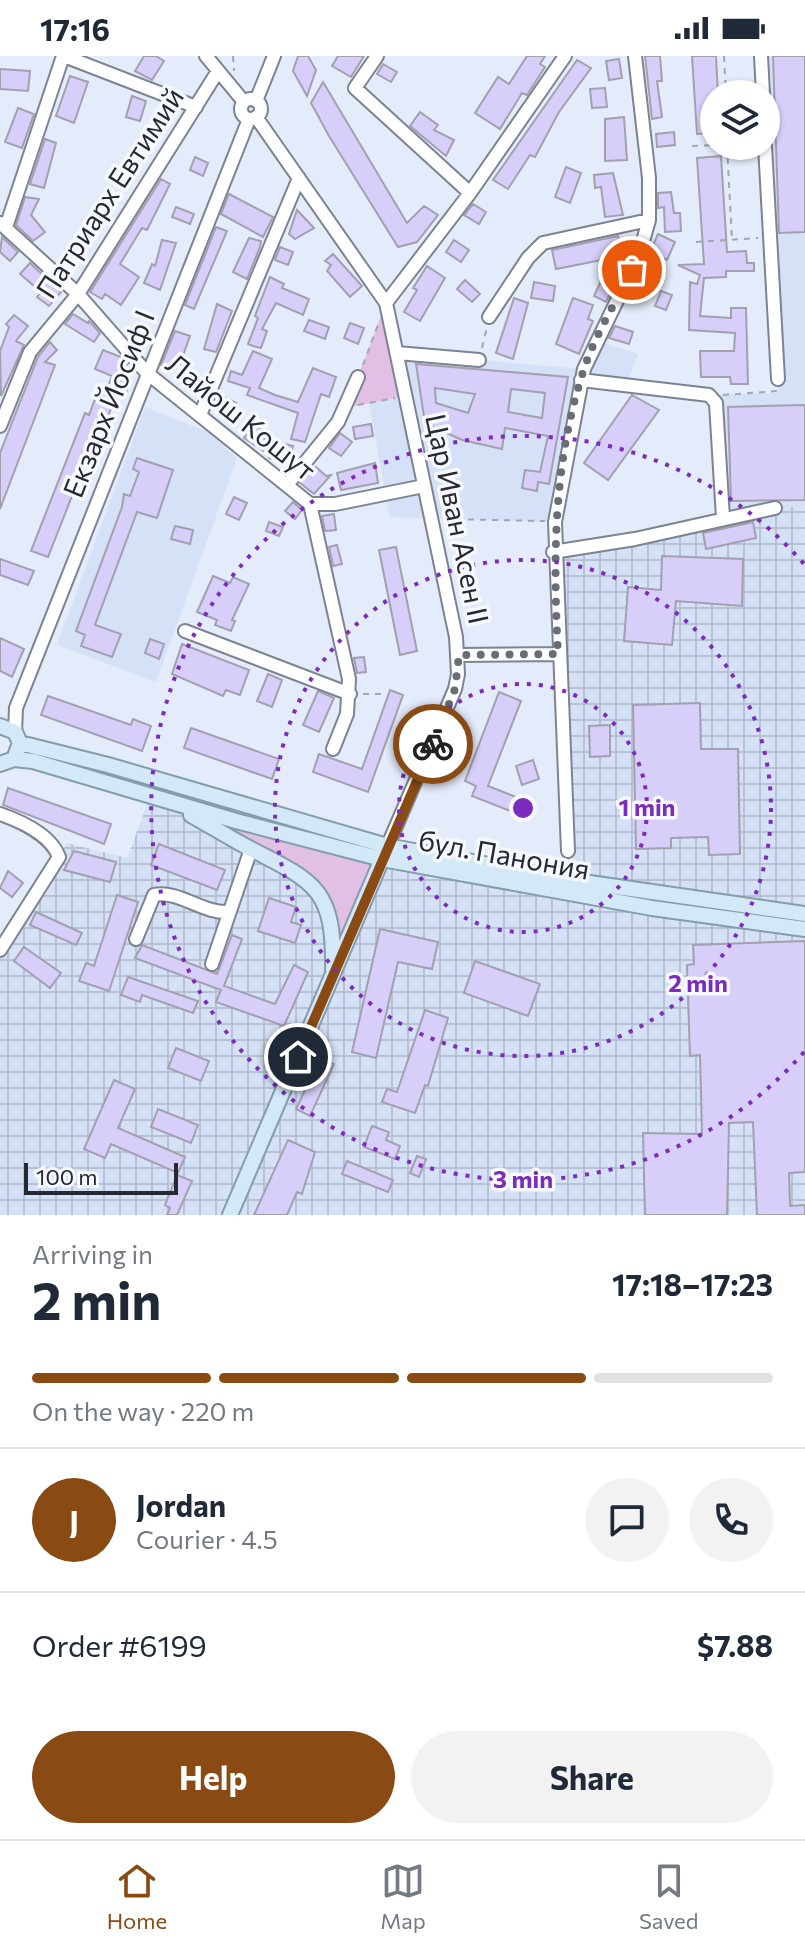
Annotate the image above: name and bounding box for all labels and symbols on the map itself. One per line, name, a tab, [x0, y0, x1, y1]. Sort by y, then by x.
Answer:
street label: Патриарх Евтимий	[28, 81, 190, 304]
pin	[598, 236, 666, 304]
street label: Екзарх Йосиф I	[55, 305, 161, 502]
street label: Лайош Кошут	[160, 346, 323, 487]
street label: Цар Иван Асен II	[419, 411, 497, 627]
courier	[393, 704, 473, 784]
text: 1 min	[619, 792, 675, 821]
centre of rings	[509, 794, 537, 822]
street label: бул. Панония	[416, 822, 592, 886]
text: 2 min	[668, 968, 728, 997]
pin	[264, 1023, 332, 1091]
scale bar	[24, 1159, 178, 1195]
text: 3 min	[493, 1164, 553, 1193]

